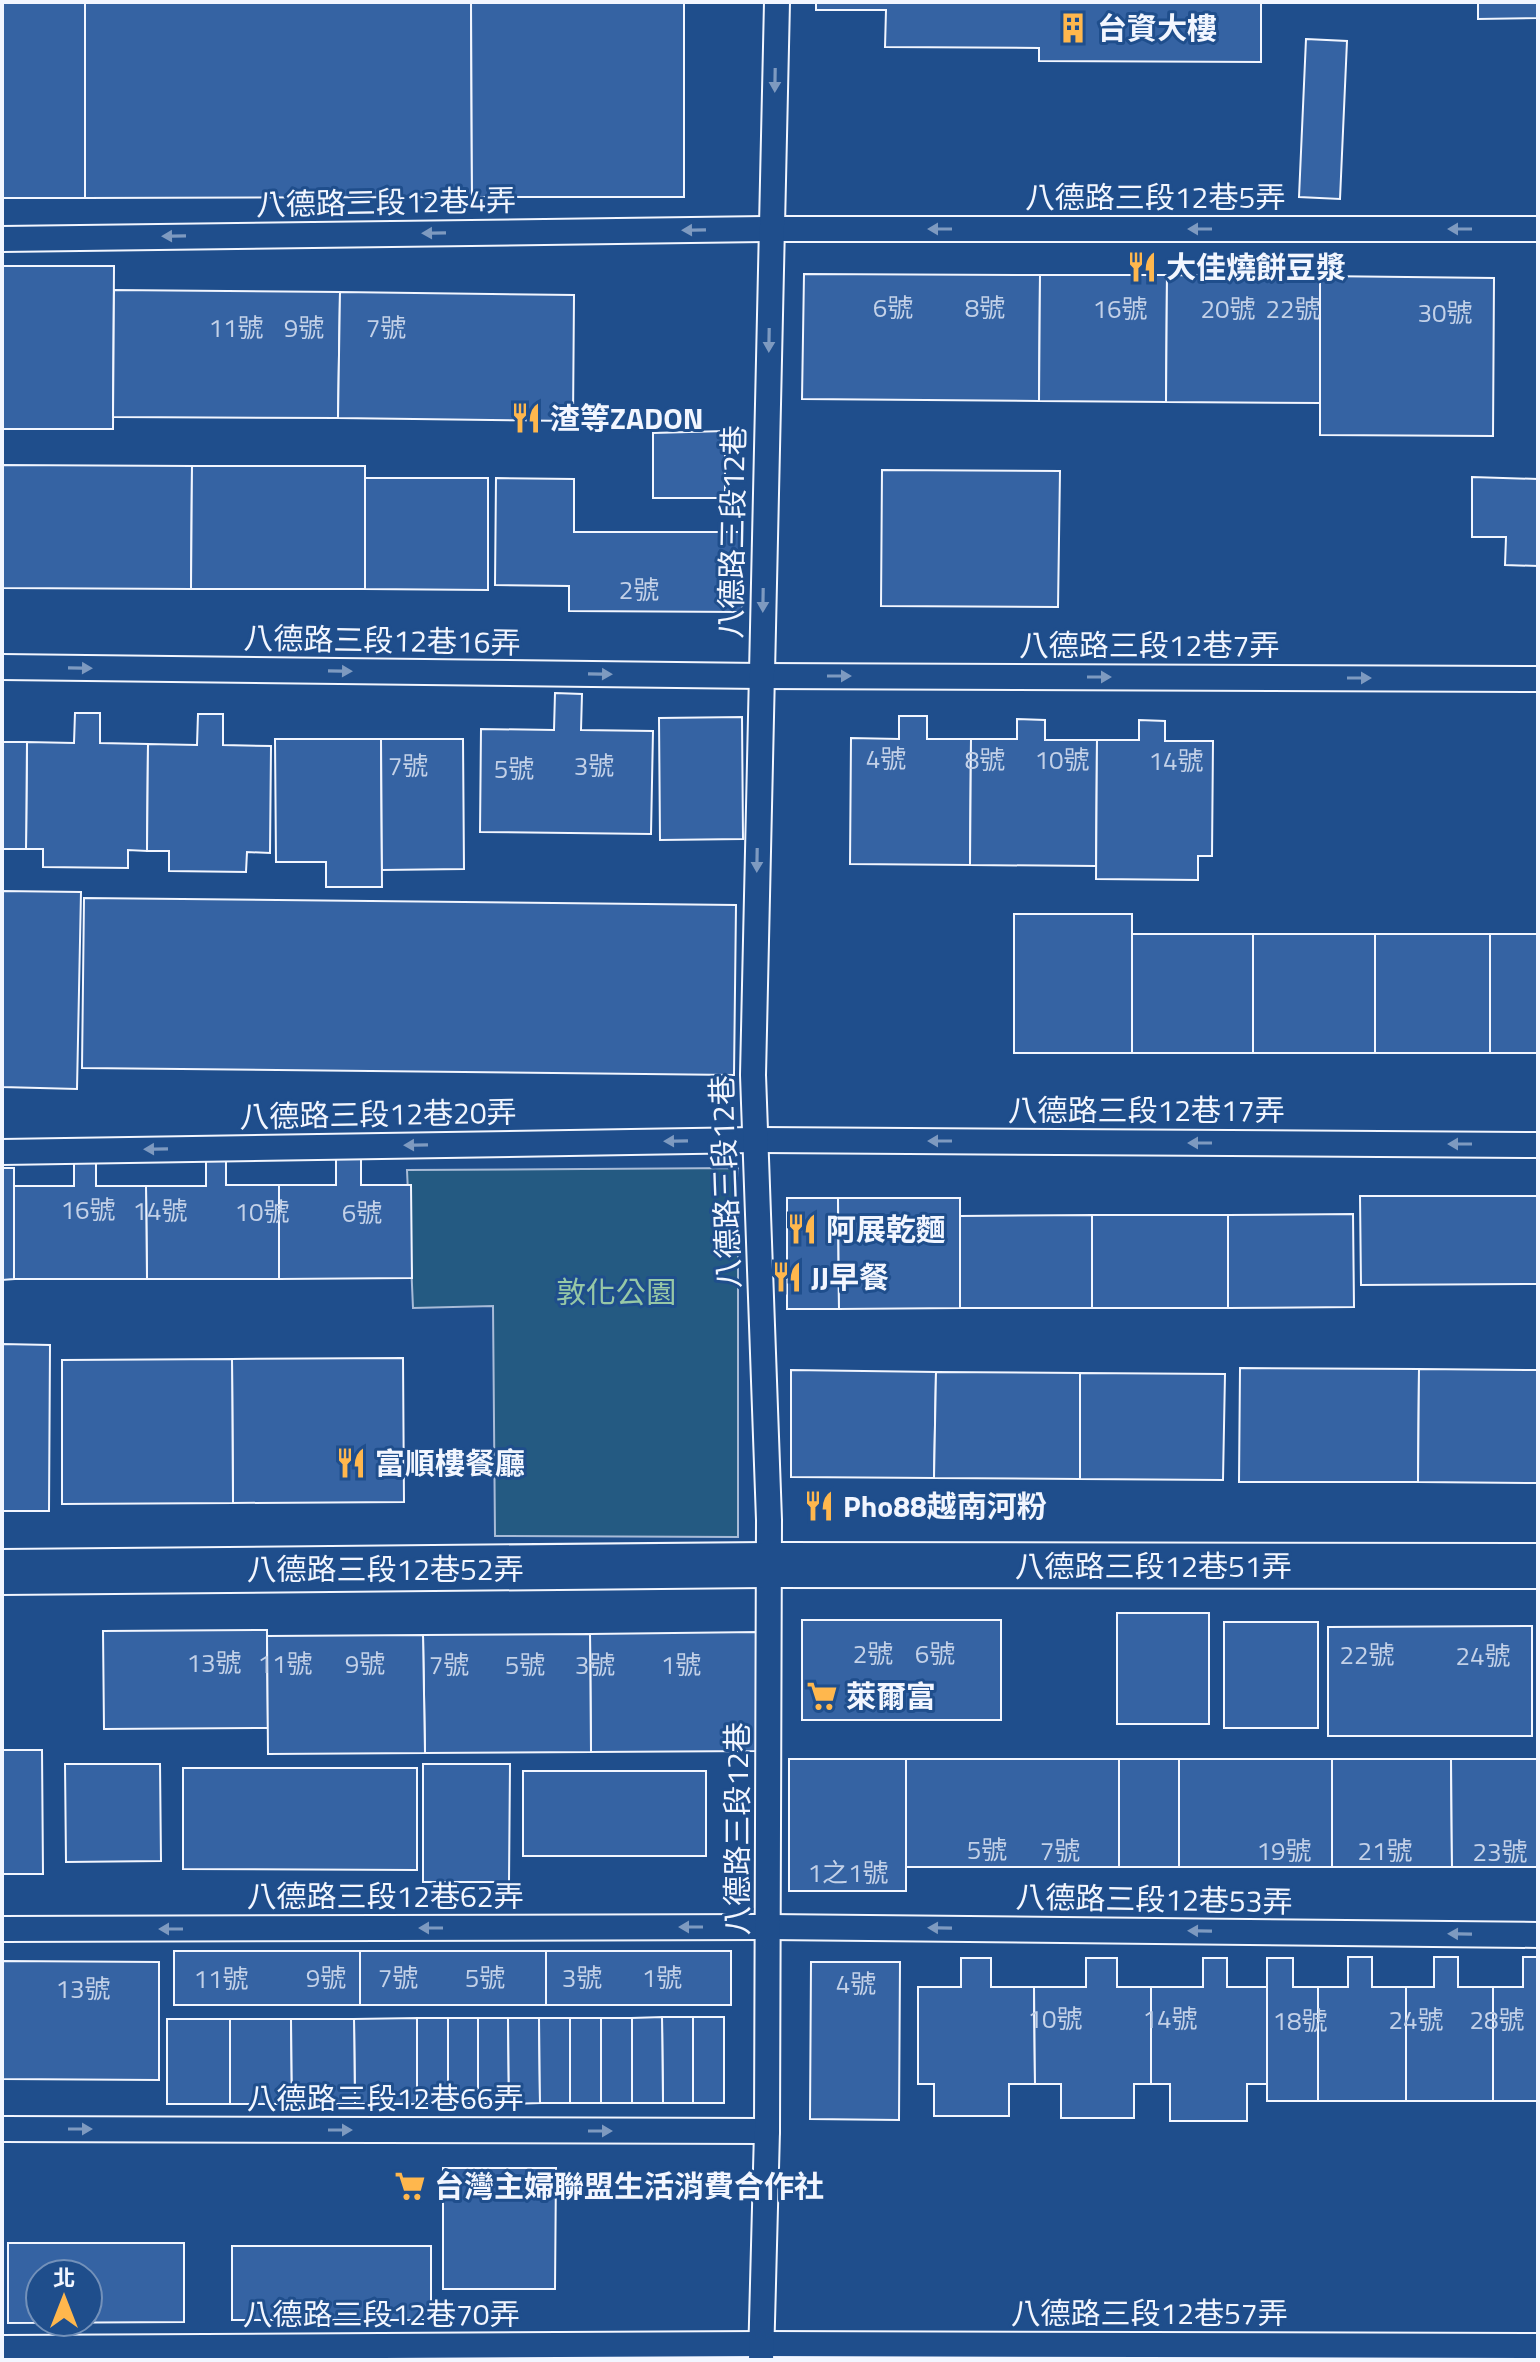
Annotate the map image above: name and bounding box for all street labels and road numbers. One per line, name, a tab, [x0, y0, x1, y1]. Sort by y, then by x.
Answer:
street label: 八德路三段12巷5弄	[1025, 174, 1285, 220]
street label: 八德路三段12巷4弄	[255, 177, 517, 227]
street label: 八德路三段12巷	[707, 425, 757, 639]
street label: 八德路三段12巷16弄	[243, 615, 521, 665]
street label: 八德路三段12巷7弄	[1019, 622, 1279, 668]
street label: 八德路三段12巷	[698, 1074, 752, 1290]
street label: 八德路三段12巷17弄	[1007, 1087, 1285, 1133]
street label: 八德路三段12巷20弄	[239, 1089, 517, 1139]
street label: 八德路三段12巷51弄	[1014, 1543, 1292, 1589]
street label: 八德路三段12巷52弄	[246, 1546, 524, 1592]
street label: 八德路三段12巷	[714, 1722, 760, 1936]
street label: 八德路三段12巷62弄	[246, 1873, 524, 1919]
street label: 八德路三段12巷53弄	[1015, 1874, 1293, 1924]
street label: 八德路三段12巷66弄	[246, 2075, 524, 2121]
street label: 八德路三段12巷57弄	[1010, 2290, 1288, 2336]
street label: 八德路三段12巷70弄	[242, 2291, 520, 2337]

